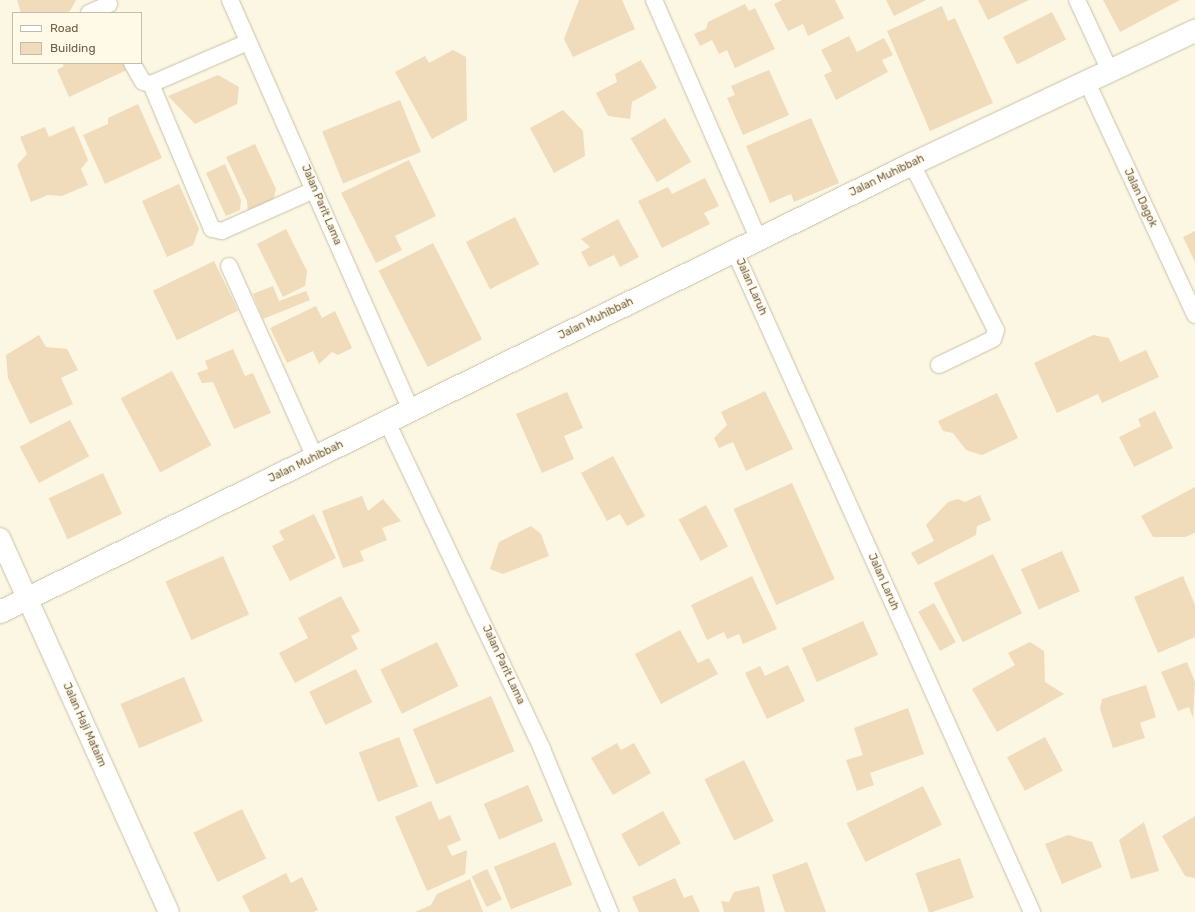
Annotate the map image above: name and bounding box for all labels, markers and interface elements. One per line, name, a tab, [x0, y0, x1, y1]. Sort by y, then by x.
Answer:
legend	[12, 12, 142, 64]
text: Road	[50, 21, 78, 35]
text: Building	[50, 41, 96, 55]
street label: Jalan Muhibbah	[847, 152, 927, 200]
street label: Jalan Parit Lama	[298, 163, 344, 247]
street label: Jalan Dagok	[1121, 167, 1159, 229]
street label: Jalan Laruh	[733, 257, 769, 317]
street label: Jalan Muhibbah	[556, 295, 636, 343]
street label: Jalan Muhibbah	[266, 438, 346, 486]
street label: Jalan Laruh	[865, 552, 901, 612]
street label: Jalan Parit Lama	[479, 623, 527, 707]
street label: Jalan Haji Mataim	[59, 681, 109, 769]

